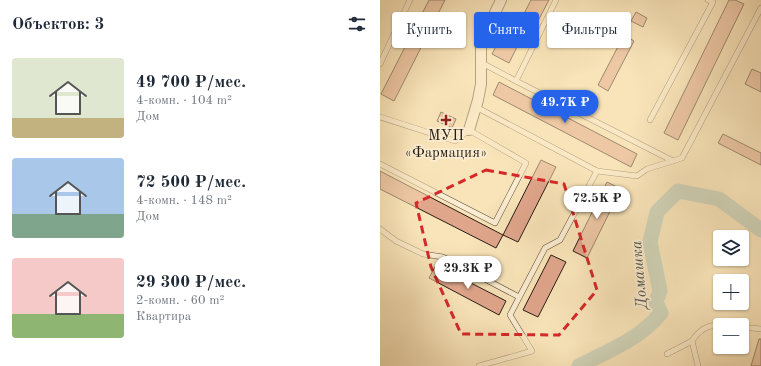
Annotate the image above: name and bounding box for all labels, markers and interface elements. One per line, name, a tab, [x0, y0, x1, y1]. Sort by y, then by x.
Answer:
chip: Купить	[392, 12, 466, 48]
chip: Снять	[474, 12, 539, 48]
chip: Фильтры	[547, 12, 631, 48]
icon: filters	[346, 13, 368, 35]
text: Объектов: 3	[12, 16, 104, 33]
icon: home	[44, 74, 92, 122]
text: 49 700 ₽/мес.	[136, 74, 246, 91]
pin: 49.7K ₽	[528, 90, 602, 124]
text: 4-комн. · 104 m²	[136, 94, 232, 107]
text: 49.7K ₽	[540, 96, 590, 109]
text: Дом	[136, 110, 160, 123]
marker: МУП «Фармация»	[441, 115, 451, 125]
place label: МУП «Фармация»	[405, 129, 487, 161]
icon: home	[44, 174, 92, 222]
text: 72 500 ₽/мес.	[136, 174, 246, 191]
pin: 72.5K ₽	[560, 186, 634, 220]
text: 72.5K ₽	[572, 192, 622, 205]
text: 4-комн. · 148 m²	[136, 194, 232, 207]
text: Дом	[136, 210, 160, 223]
map controls	[713, 230, 749, 354]
button: layers	[713, 230, 749, 266]
water label: Домашка	[629, 239, 651, 312]
pin: 29.3K ₽	[431, 256, 505, 290]
text: 29.3K ₽	[443, 262, 493, 275]
icon: home	[44, 274, 92, 322]
text: 29 300 ₽/мес.	[136, 274, 246, 291]
button: +	[713, 274, 749, 310]
text: 2-комн. · 60 m²	[136, 294, 224, 307]
text: Квартира	[136, 310, 191, 323]
button: −	[713, 318, 749, 354]

